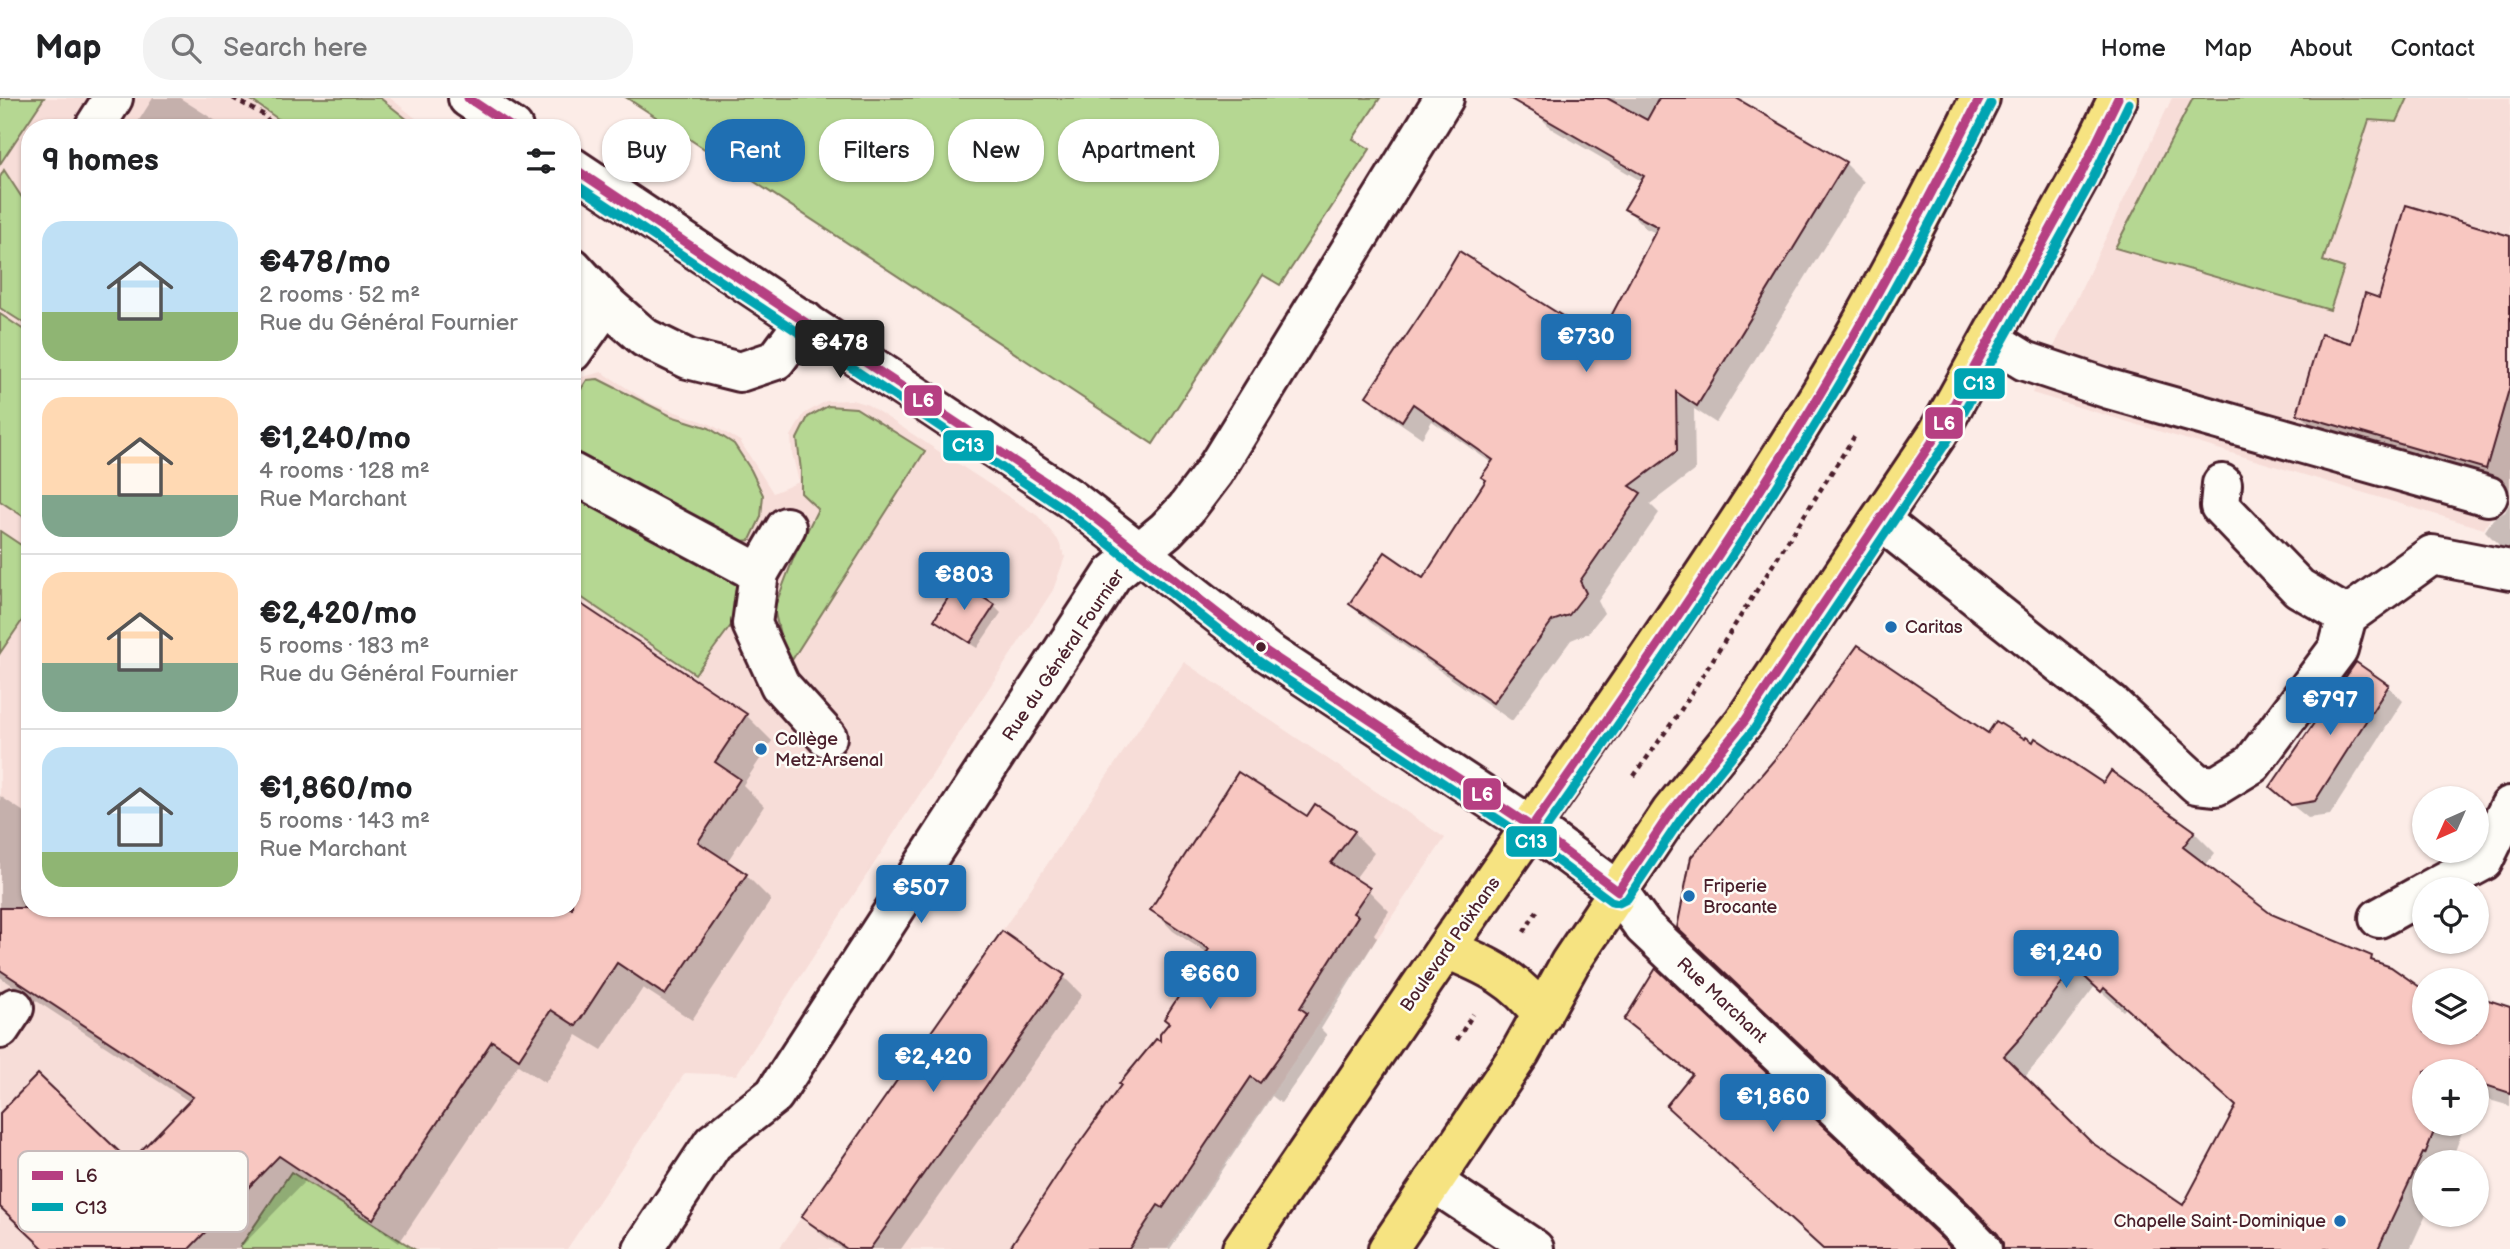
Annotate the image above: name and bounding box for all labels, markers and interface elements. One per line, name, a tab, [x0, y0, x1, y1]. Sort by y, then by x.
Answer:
search box	[143, 17, 633, 80]
text: Map	[35, 28, 101, 68]
icon: search	[167, 29, 205, 67]
text: Search here	[223, 33, 367, 64]
text: Home	[2101, 34, 2166, 63]
text: Map	[2204, 34, 2252, 63]
text: About	[2290, 34, 2352, 63]
text: Contact	[2390, 34, 2475, 63]
chip: Buy	[602, 119, 691, 182]
chip: Rent	[705, 119, 805, 182]
chip: Filters	[819, 119, 934, 182]
chip: New	[948, 119, 1044, 182]
chip: Apartment	[1058, 119, 1219, 182]
icon: filters	[522, 142, 560, 180]
text: 9 homes	[42, 143, 159, 179]
text: €478/mo	[259, 245, 391, 281]
icon: home	[98, 249, 182, 333]
text: 2 rooms · 52 m²	[259, 281, 420, 309]
text: Rue du Général Fournier	[259, 309, 518, 337]
pin: €730	[1545, 314, 1627, 374]
pin: €478	[799, 320, 881, 380]
text: €730	[1557, 323, 1615, 351]
text: €478	[811, 329, 869, 357]
line badge: C13	[1953, 367, 2006, 400]
text: C13	[1963, 373, 1995, 396]
line badge: L6	[903, 384, 943, 417]
text: L6	[912, 390, 934, 413]
line badge: L6	[1924, 406, 1964, 440]
text: L6	[1933, 413, 1955, 436]
text: €1,240/mo	[259, 421, 411, 457]
icon: home	[98, 425, 182, 509]
line badge: C13	[942, 429, 995, 462]
text: C13	[952, 435, 984, 458]
text: 4 rooms · 128 m²	[259, 457, 430, 485]
text: Rue Marchant	[259, 485, 407, 513]
pin: €803	[923, 552, 1005, 612]
text: €803	[935, 561, 993, 589]
street label: Rue du Général Fournier	[998, 565, 1129, 745]
text: €2,420/mo	[259, 596, 417, 632]
icon: home	[98, 600, 182, 684]
place label: Caritas	[1905, 617, 1963, 638]
marker: Caritas	[1883, 619, 1899, 635]
text: 5 rooms · 183 m²	[259, 632, 429, 660]
unlabelled marker	[1254, 640, 1268, 654]
text: Rue du Général Fournier	[259, 660, 518, 688]
pin: €797	[2289, 678, 2371, 737]
text: €797	[2302, 686, 2358, 714]
place label: Collège Metz-Arsenal	[775, 729, 883, 771]
marker: Collège Metz-Arsenal	[753, 741, 769, 757]
text: €1,860/mo	[259, 771, 413, 807]
icon: home	[98, 775, 182, 859]
line badge: L6	[1462, 777, 1502, 811]
text: L6	[1471, 784, 1493, 807]
north arrow	[2412, 786, 2488, 863]
map controls	[2412, 786, 2489, 1227]
text: 5 rooms · 143 m²	[259, 807, 430, 835]
line badge: C13	[1505, 825, 1558, 858]
text: C13	[1515, 831, 1547, 854]
text: Rue Marchant	[259, 835, 407, 863]
pin: €507	[880, 866, 962, 925]
street label: Boulevard Paixhans	[1396, 873, 1505, 1016]
text: €507	[892, 874, 950, 902]
place label: Friperie Brocante	[1703, 876, 1778, 918]
button: locate	[2412, 877, 2489, 954]
marker: Friperie Brocante	[1681, 888, 1697, 904]
pin: €1,240	[2009, 930, 2123, 990]
text: €1,240	[2030, 939, 2102, 967]
pin: €660	[1169, 951, 1251, 1011]
street label: Rue Marchant	[1672, 953, 1771, 1048]
text: €660	[1180, 960, 1240, 988]
button: layers	[2412, 968, 2489, 1045]
pin: €2,420	[876, 1034, 990, 1094]
text: €2,420	[894, 1043, 972, 1071]
button: +	[2412, 1059, 2489, 1136]
pin: €1,860	[1716, 1074, 1830, 1134]
text: €1,860	[1736, 1083, 1810, 1111]
button: −	[2412, 1150, 2489, 1227]
legend	[18, 1151, 248, 1232]
text: L6	[75, 1165, 98, 1188]
text: C13	[75, 1197, 108, 1220]
place label: Chapelle Saint-Dominique	[2114, 1211, 2326, 1232]
marker: Chapelle Saint-Dominique	[2332, 1213, 2348, 1229]

